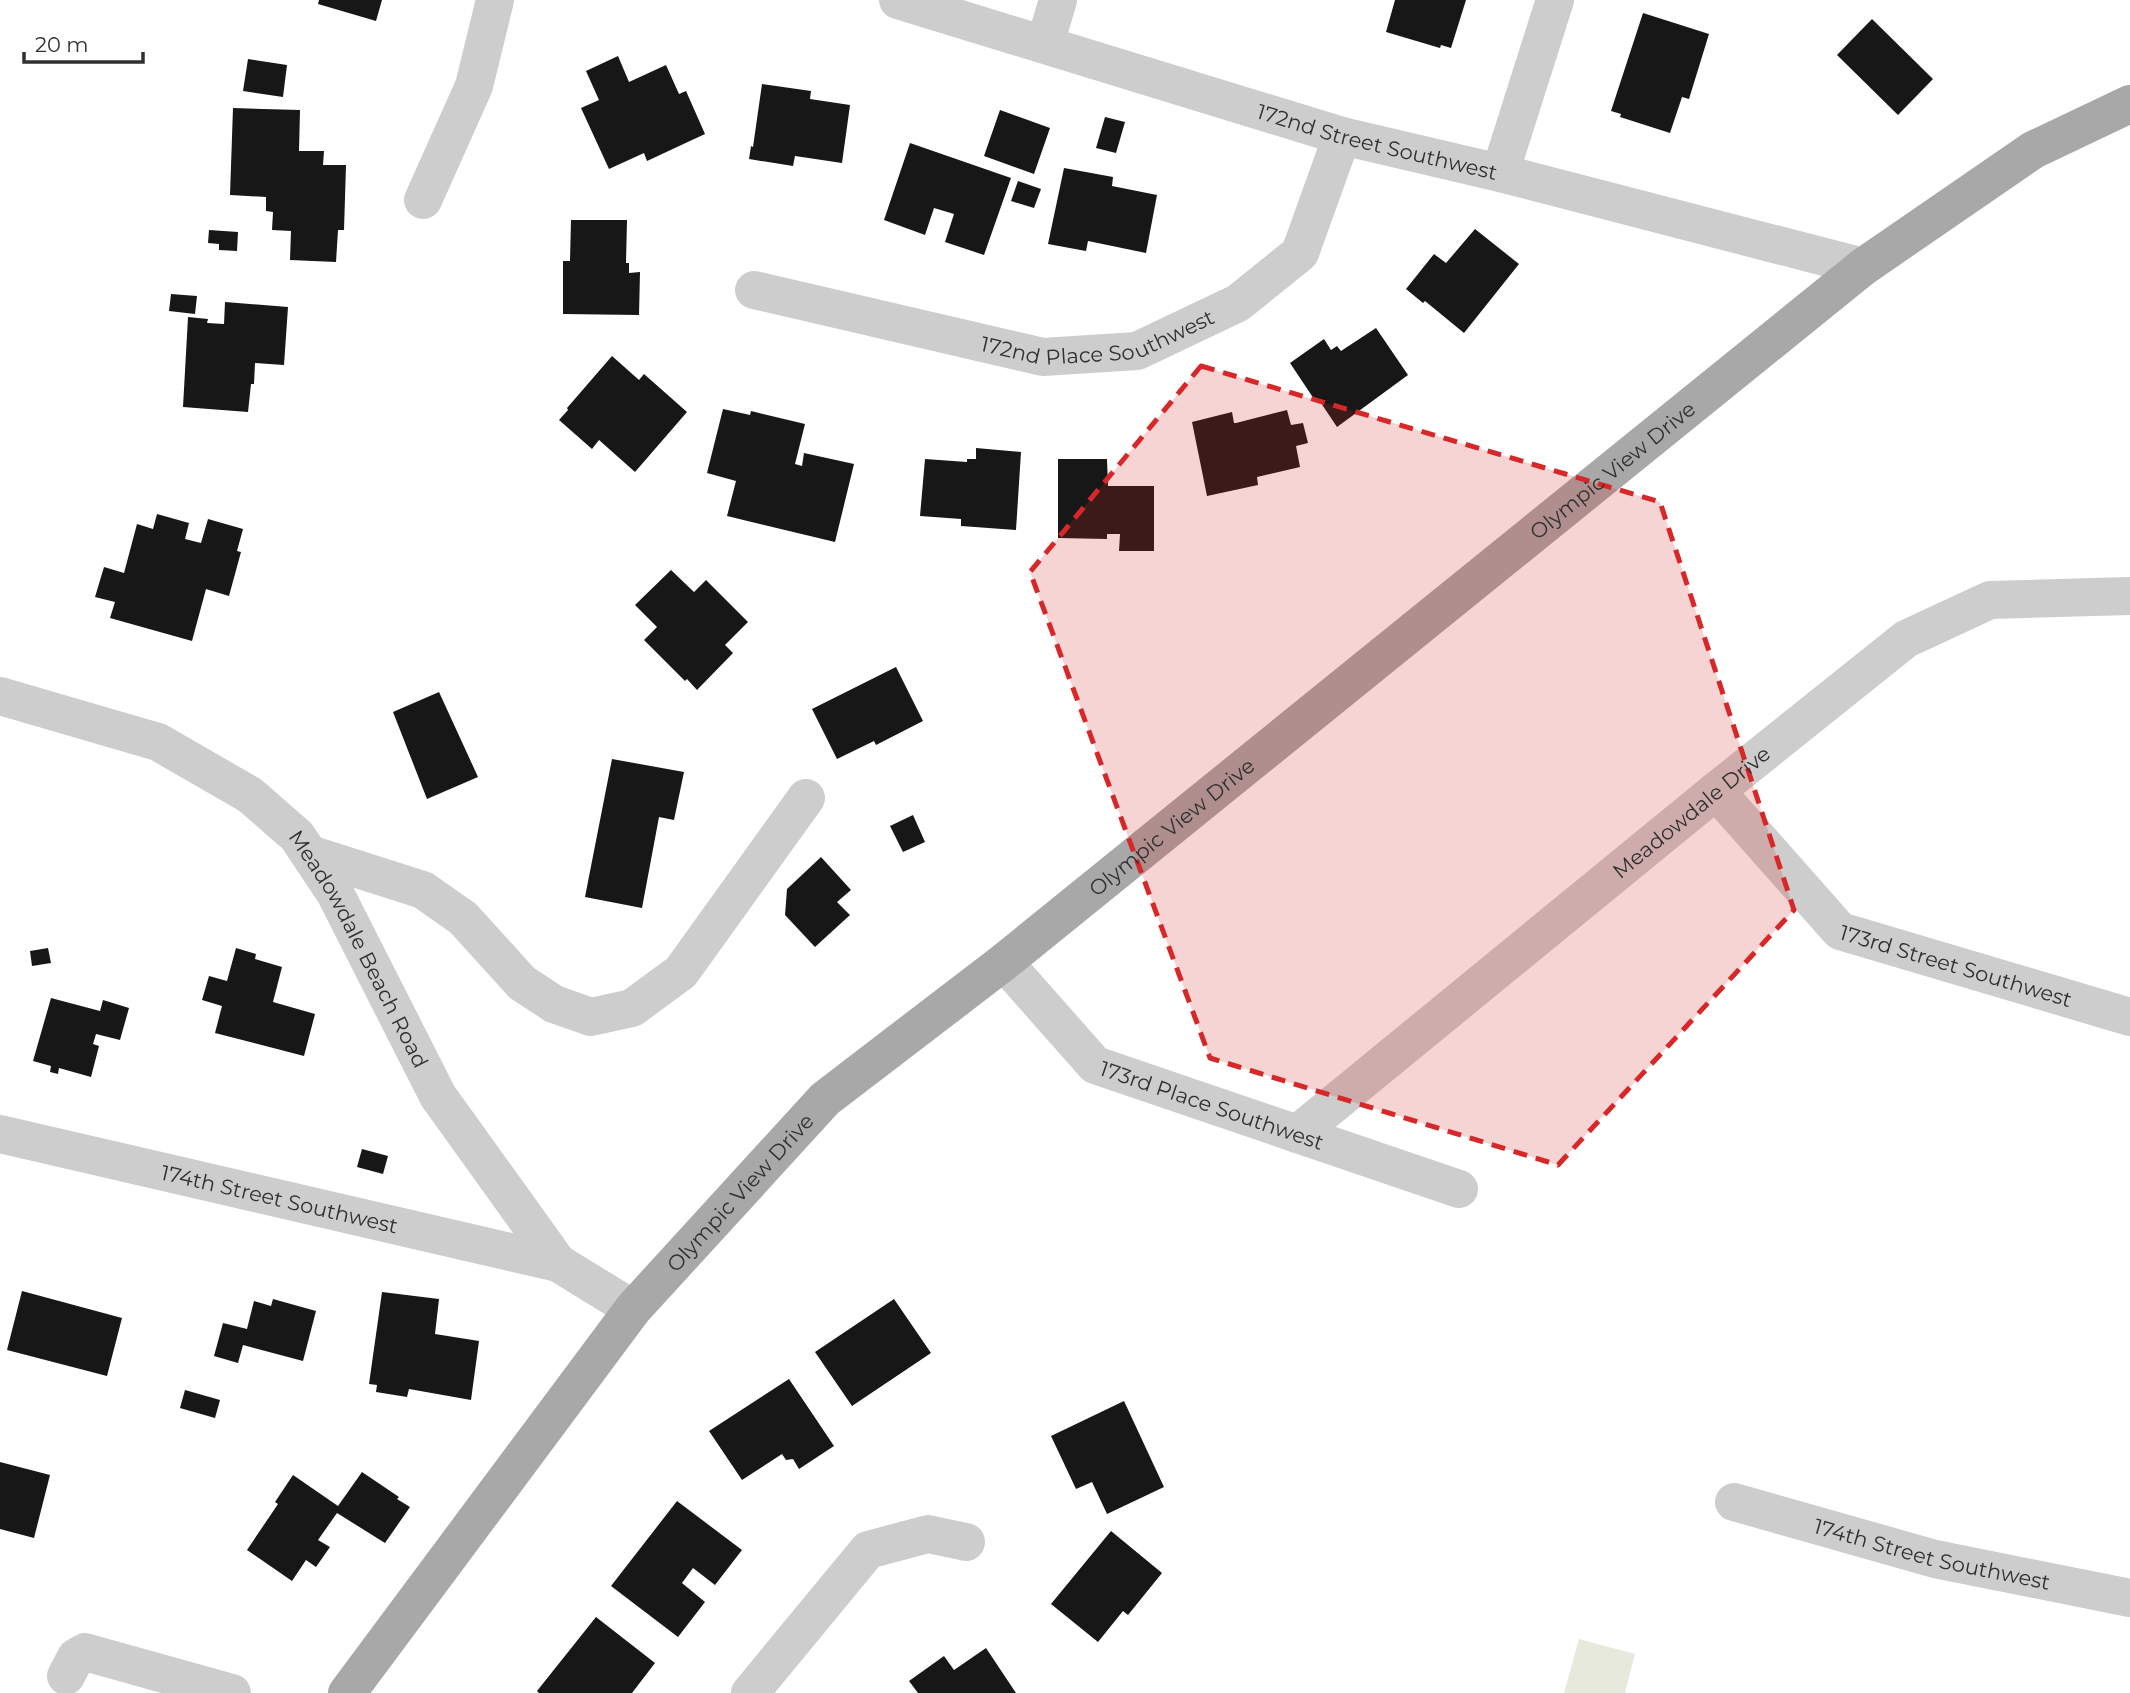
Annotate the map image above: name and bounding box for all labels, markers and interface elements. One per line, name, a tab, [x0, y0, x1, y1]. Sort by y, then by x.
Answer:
scale bar	[24, 21, 144, 65]
text: 20 m	[35, 32, 89, 57]
street label: 172nd Street Southwest	[1254, 98, 1500, 184]
street label: 172nd Place Southwest	[979, 304, 1218, 370]
street label: Olympic View Drive	[1524, 396, 1700, 544]
street label: Meadowdale Drive	[1607, 740, 1775, 883]
street label: Olympic View Drive	[1084, 752, 1259, 901]
street label: Meadowdale Beach Road	[284, 825, 434, 1072]
street label: 173rd Street Southwest	[1837, 919, 2075, 1012]
street label: 173rd Place Southwest	[1097, 1055, 1327, 1155]
street label: Olympic View Drive	[661, 1108, 818, 1277]
street label: 174th Street Southwest	[159, 1159, 400, 1238]
street label: 174th Street Southwest	[1811, 1513, 2052, 1594]

